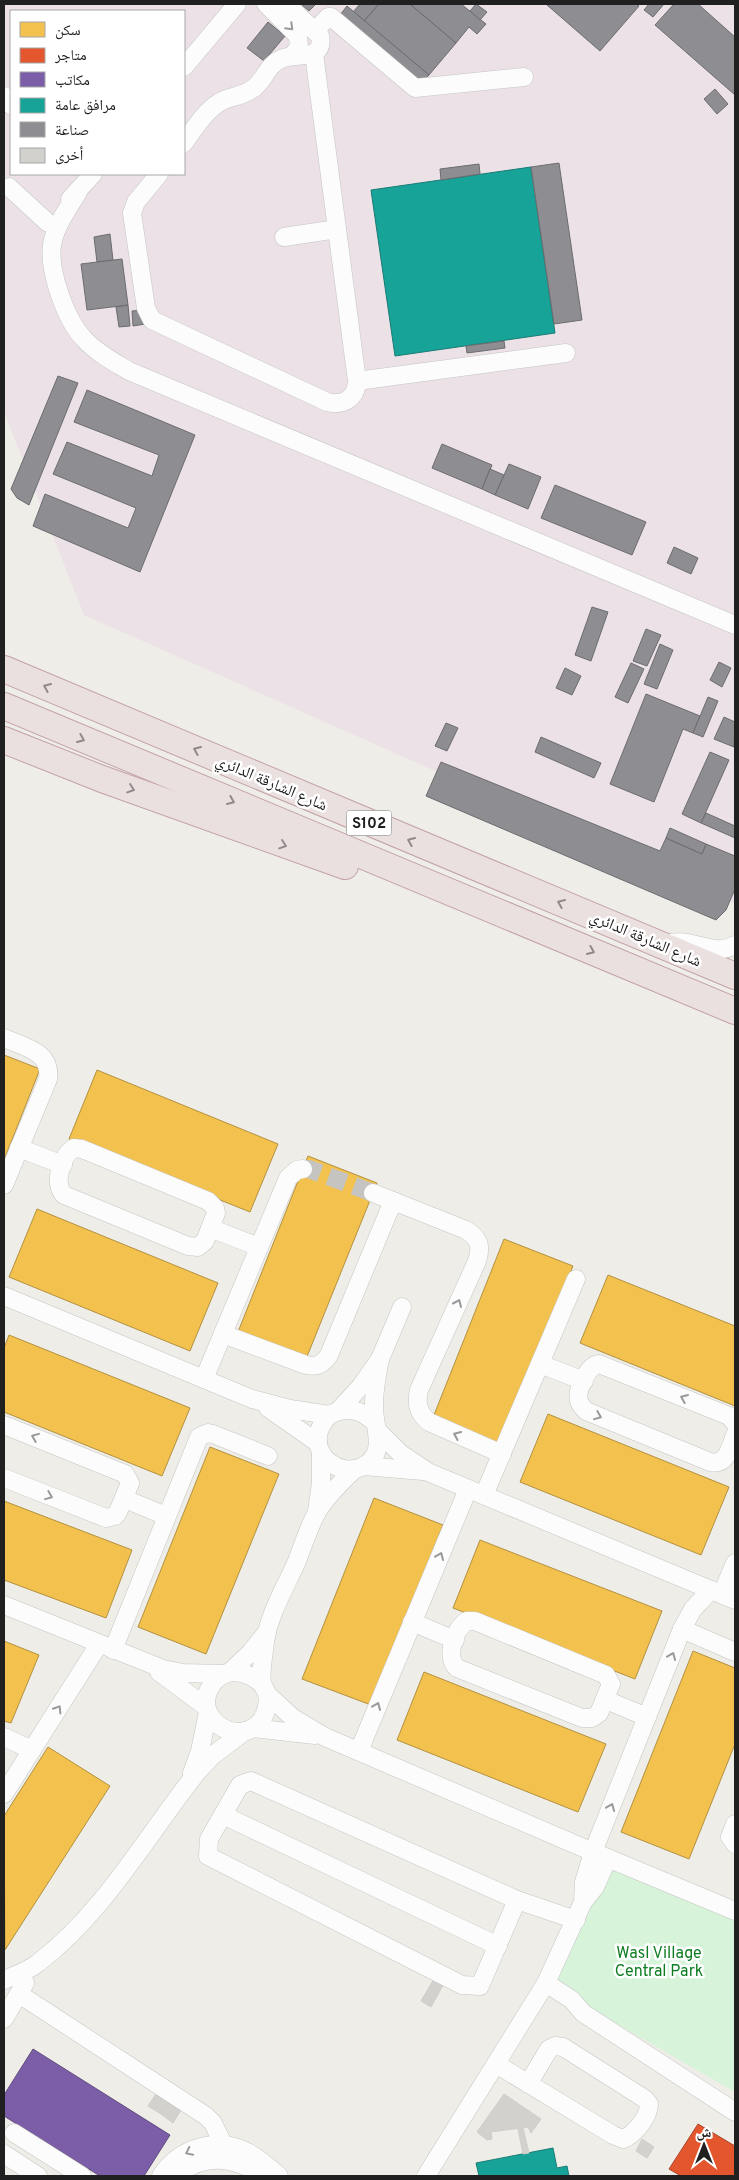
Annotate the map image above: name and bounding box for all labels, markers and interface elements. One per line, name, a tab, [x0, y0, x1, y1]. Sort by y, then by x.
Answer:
legend	[10, 10, 185, 175]
text: سكن	[55, 22, 81, 41]
one-way arrow	[285, 22, 294, 31]
text: متاجر	[54, 47, 87, 66]
text: مكاتب	[55, 72, 90, 91]
text: مرافق عامة	[55, 97, 116, 116]
text: صناعة	[55, 122, 89, 141]
text: أخرى	[55, 146, 84, 166]
one-way arrow	[43, 683, 52, 694]
one-way arrow	[76, 732, 85, 743]
one-way arrow	[193, 746, 202, 757]
street label: شارع الشارقة الدائري	[212, 751, 330, 817]
one-way arrow	[126, 783, 134, 793]
one-way arrow	[226, 795, 235, 806]
road number: S102	[346, 810, 392, 836]
one-way arrow	[407, 836, 416, 847]
one-way arrow	[278, 839, 287, 849]
one-way arrow	[557, 899, 566, 909]
street label: شارع الشارقة الدائري	[586, 907, 704, 973]
one-way arrow	[586, 945, 595, 956]
one-way arrow	[452, 1299, 462, 1308]
one-way arrow	[680, 1393, 689, 1404]
one-way arrow	[593, 1409, 602, 1420]
one-way arrow	[453, 1430, 462, 1441]
one-way arrow	[31, 1433, 39, 1443]
one-way arrow	[44, 1490, 53, 1500]
one-way arrow	[434, 1552, 444, 1561]
one-way arrow	[665, 1652, 676, 1661]
one-way arrow	[371, 1702, 382, 1711]
one-way arrow	[52, 1705, 62, 1714]
one-way arrow	[605, 1803, 615, 1812]
park label: Wasl Village Central Park	[615, 1944, 703, 1982]
north arrow	[679, 2120, 729, 2170]
text: ش	[697, 2125, 712, 2142]
one-way arrow	[185, 2145, 194, 2156]

